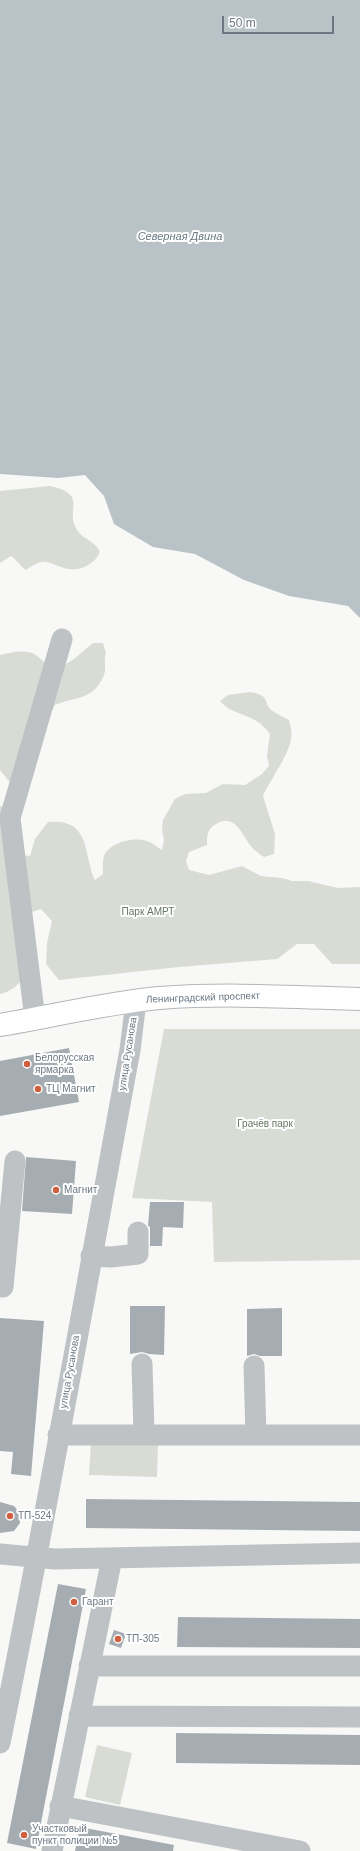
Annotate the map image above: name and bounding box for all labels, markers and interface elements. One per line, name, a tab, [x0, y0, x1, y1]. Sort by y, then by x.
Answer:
scale bar	[224, 8, 336, 34]
text: 50 m	[229, 16, 256, 30]
water label: Северная Двина	[138, 230, 222, 244]
park label: Парк АМРТ	[122, 906, 174, 918]
street label: Ленинградский проспект	[146, 990, 260, 1006]
street label: улица Русанова	[116, 1016, 140, 1092]
place label: Белорусская ярмарка	[35, 1052, 94, 1076]
marker: Белорусская ярмарка	[22, 1059, 32, 1069]
place label: ТЦ Магнит	[46, 1083, 96, 1095]
marker: ТЦ Магнит	[33, 1084, 43, 1094]
park label: Грачёв парк	[237, 1118, 293, 1130]
place label: Магнит	[64, 1184, 97, 1196]
marker: Магнит	[51, 1185, 61, 1195]
street label: улица Русанова	[58, 1334, 82, 1410]
place label: ТП-524	[18, 1510, 51, 1522]
marker: ТП-524	[5, 1511, 15, 1521]
place label: Гарант	[82, 1596, 114, 1608]
marker: Гарант	[69, 1597, 79, 1607]
place label: ТП-305	[126, 1633, 159, 1645]
marker: ТП-305	[113, 1634, 123, 1644]
place label: Участковый пункт полиции №5	[32, 1823, 118, 1846]
marker: Участковый пункт полиции №5	[19, 1830, 29, 1840]

